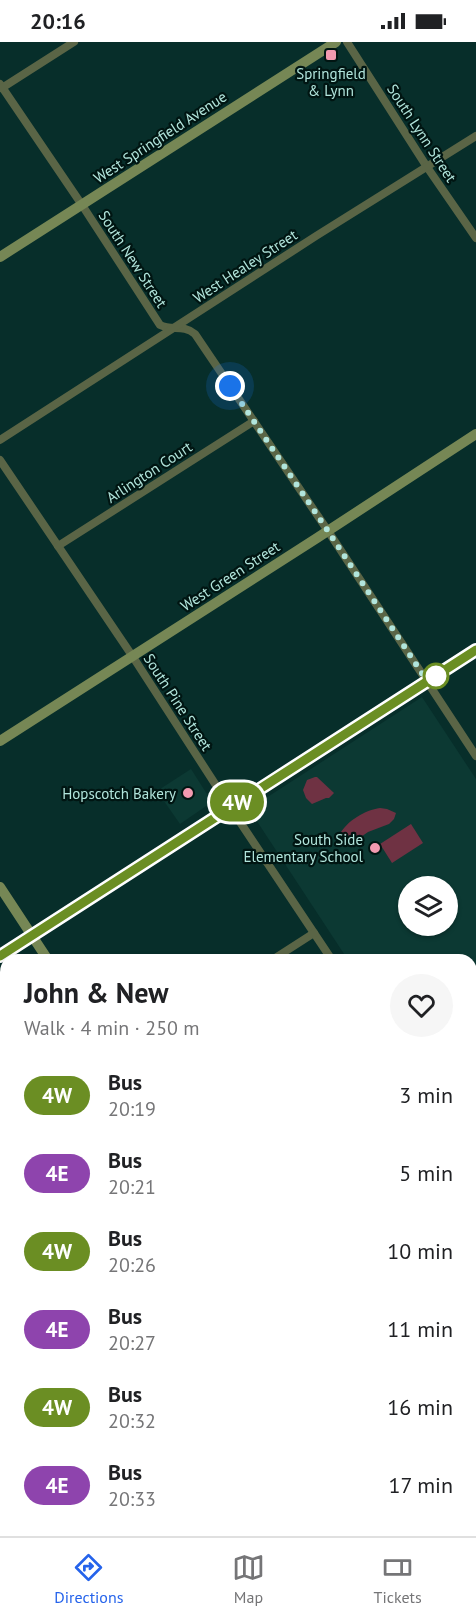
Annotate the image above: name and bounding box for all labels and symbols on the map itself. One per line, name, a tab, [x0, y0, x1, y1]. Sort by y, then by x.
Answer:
marker: Springfield & Lynn	[324, 48, 338, 62]
place label: Springfield & Lynn	[296, 64, 366, 100]
street label: South Lynn Street	[383, 80, 461, 186]
street label: West Springfield Avenue	[90, 87, 230, 187]
street label: South New Street	[95, 207, 171, 311]
street label: West Healey Street	[189, 225, 301, 307]
your location	[215, 371, 245, 401]
street label: Arlington Court	[103, 437, 195, 507]
street label: West Green Street	[177, 537, 283, 615]
street label: South Pine Street	[140, 650, 216, 754]
unlabelled marker	[423, 663, 449, 689]
line badge: 4W	[210, 782, 264, 822]
place label: Hopscotch Bakery	[62, 784, 176, 803]
marker: Hopscotch Bakery	[181, 786, 195, 800]
place label: South Side Elementary School	[243, 830, 364, 866]
marker: South Side Elementary School	[368, 841, 382, 855]

